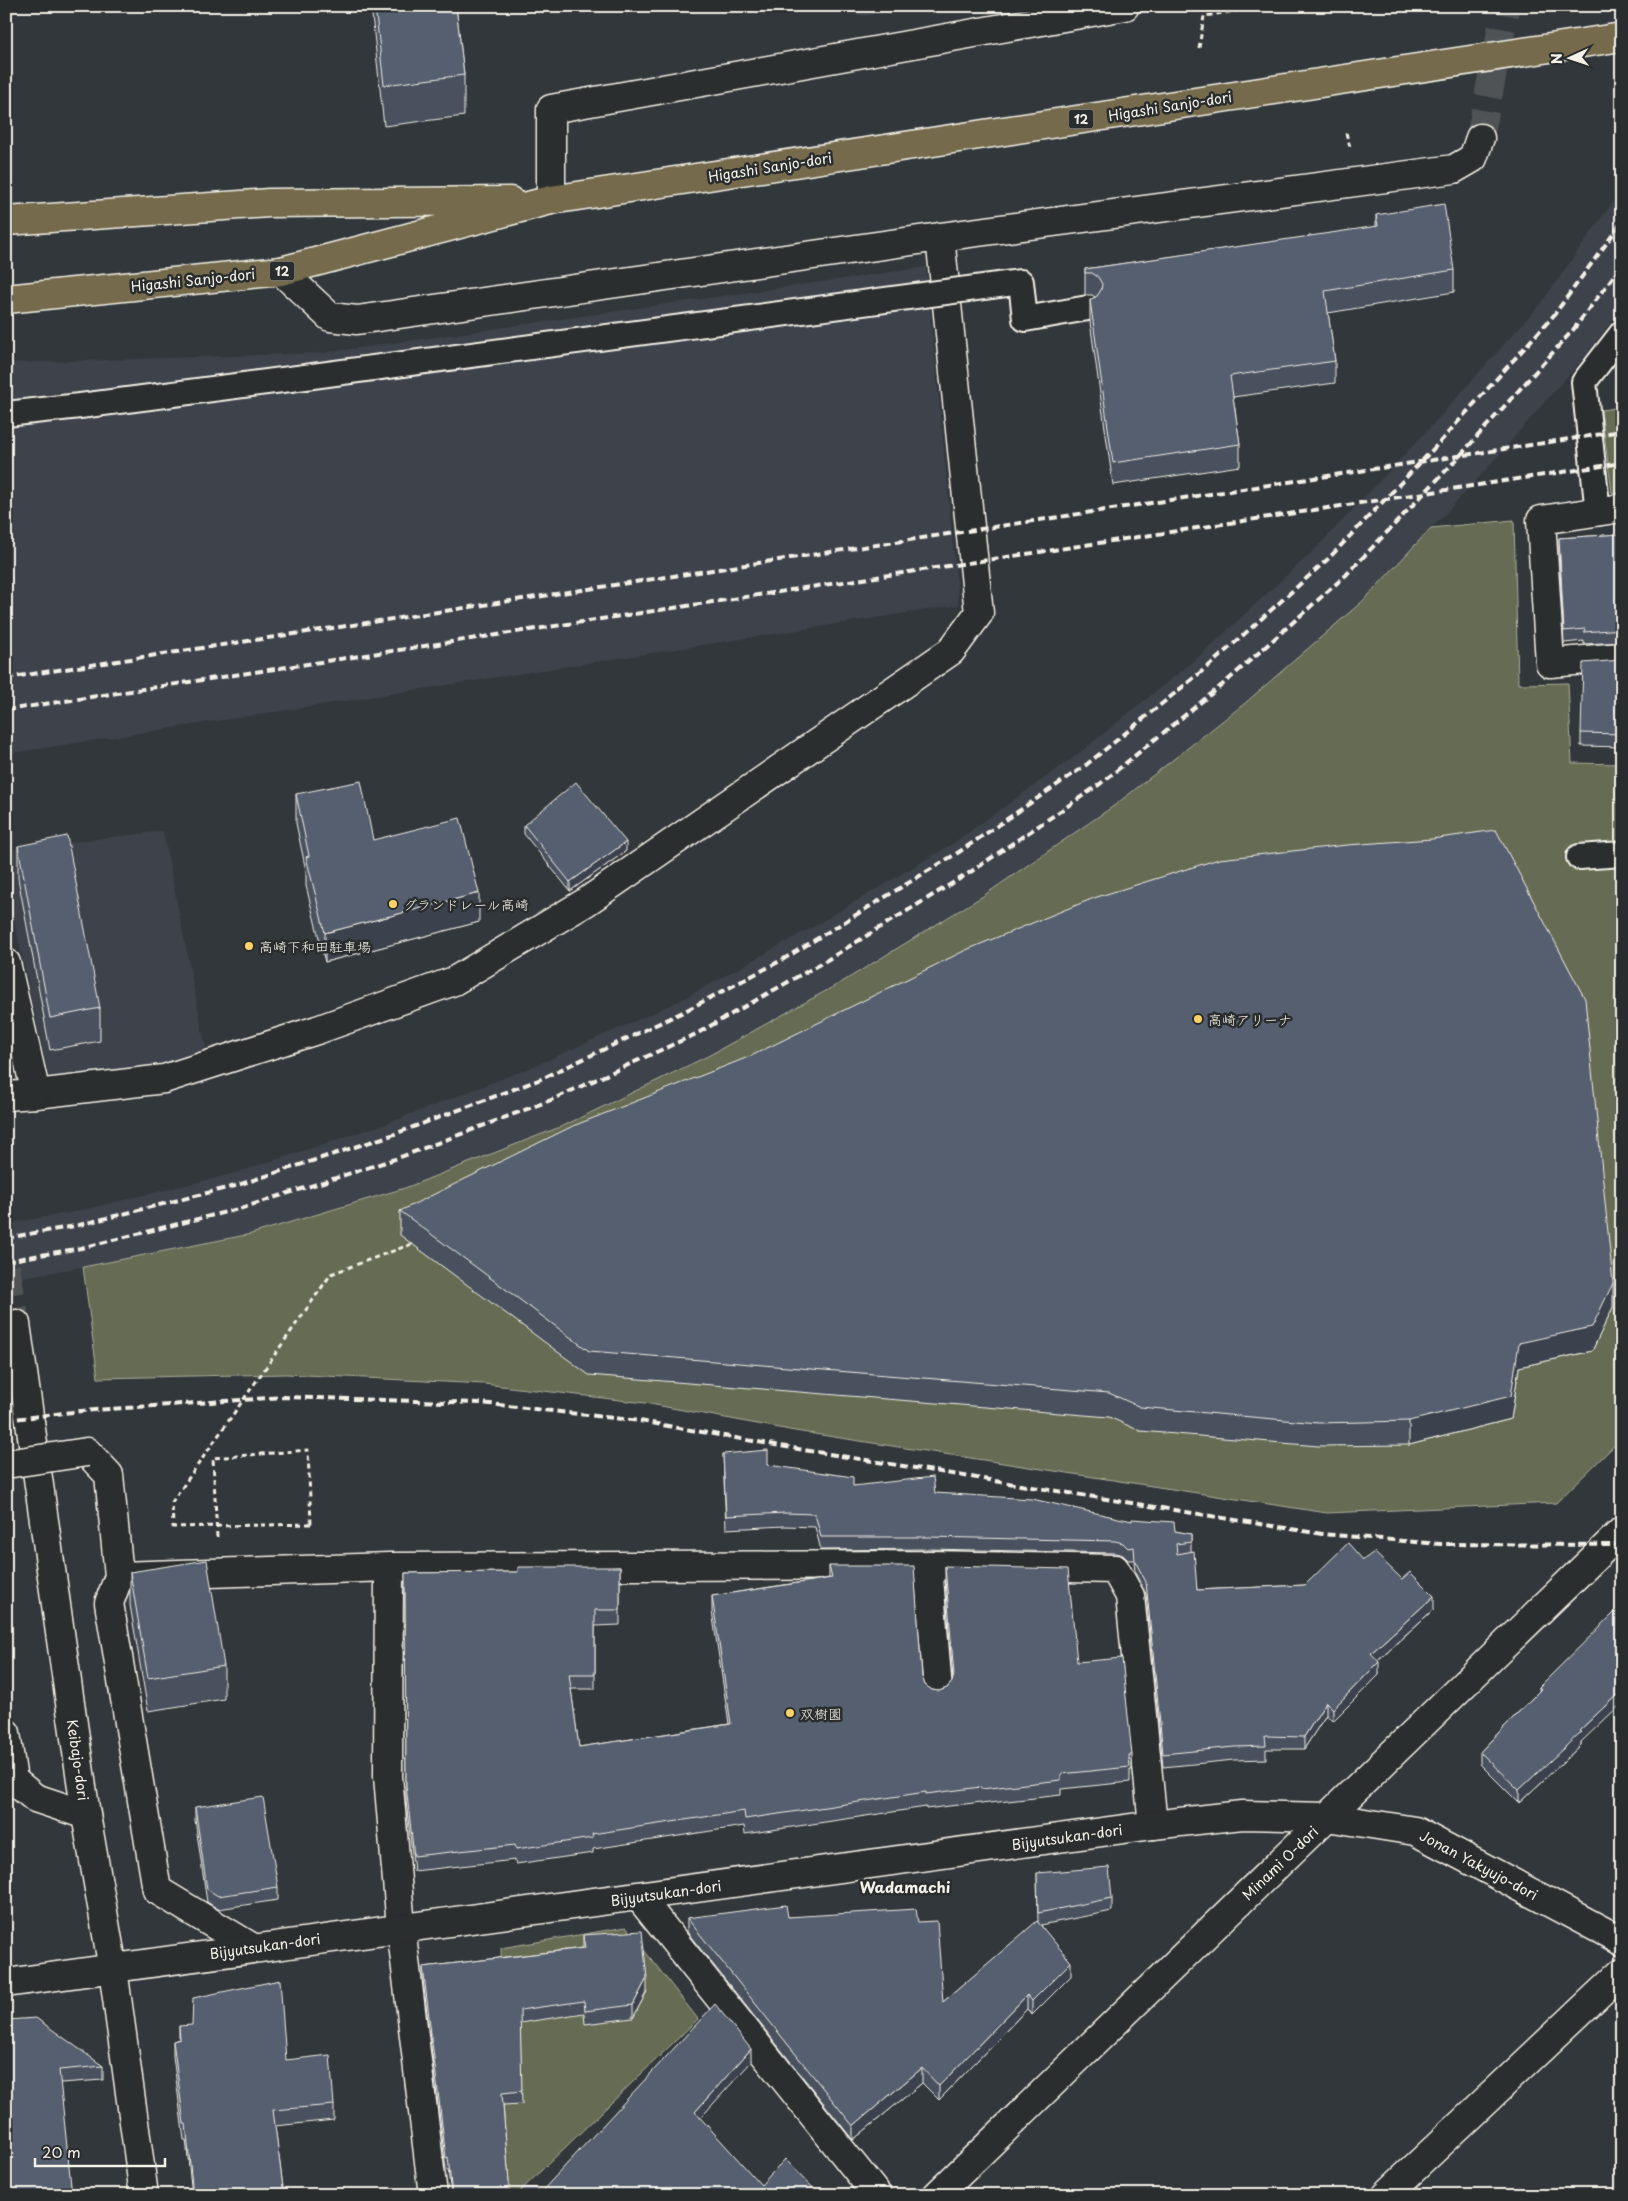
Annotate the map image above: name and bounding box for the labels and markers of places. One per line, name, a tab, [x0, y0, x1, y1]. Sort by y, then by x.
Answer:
place label: グランドレール高崎	[403, 894, 529, 915]
marker: グランドレール高崎	[387, 898, 399, 910]
place label: 高崎下和田駐車場	[259, 936, 371, 957]
marker: 高崎下和田駐車場	[243, 940, 255, 952]
place label: 高崎アリーナ	[1208, 1009, 1292, 1030]
marker: 高崎アリーナ	[1192, 1013, 1204, 1025]
place label: 双樹園	[800, 1703, 842, 1724]
marker: 双樹園	[784, 1707, 796, 1719]

